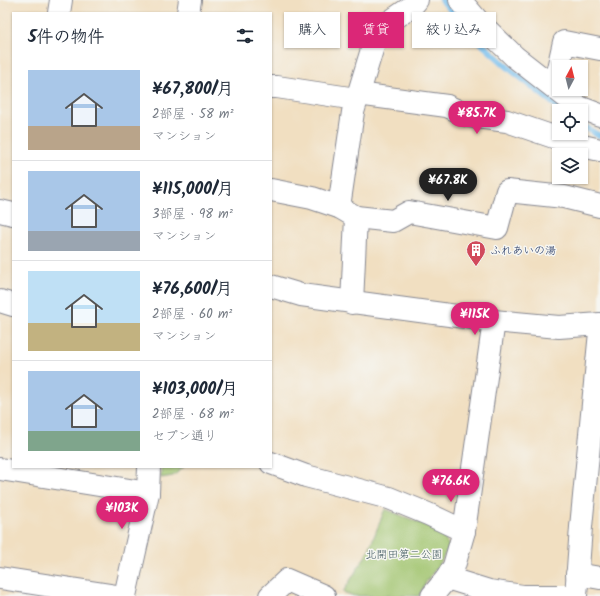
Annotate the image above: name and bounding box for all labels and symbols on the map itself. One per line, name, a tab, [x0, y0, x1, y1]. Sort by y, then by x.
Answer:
north arrow	[552, 60, 588, 96]
pin: ¥85.7K	[444, 101, 510, 135]
pin: ¥67.8K	[415, 168, 481, 202]
building icon: ふれあいの湯	[465, 239, 487, 267]
place label: ふれあいの湯	[490, 242, 556, 260]
pin: ¥115K	[447, 302, 503, 336]
pin: ¥76.6K	[418, 469, 484, 503]
pin: ¥103K	[94, 496, 150, 530]
park label: 北開田第二公園	[366, 546, 443, 564]

